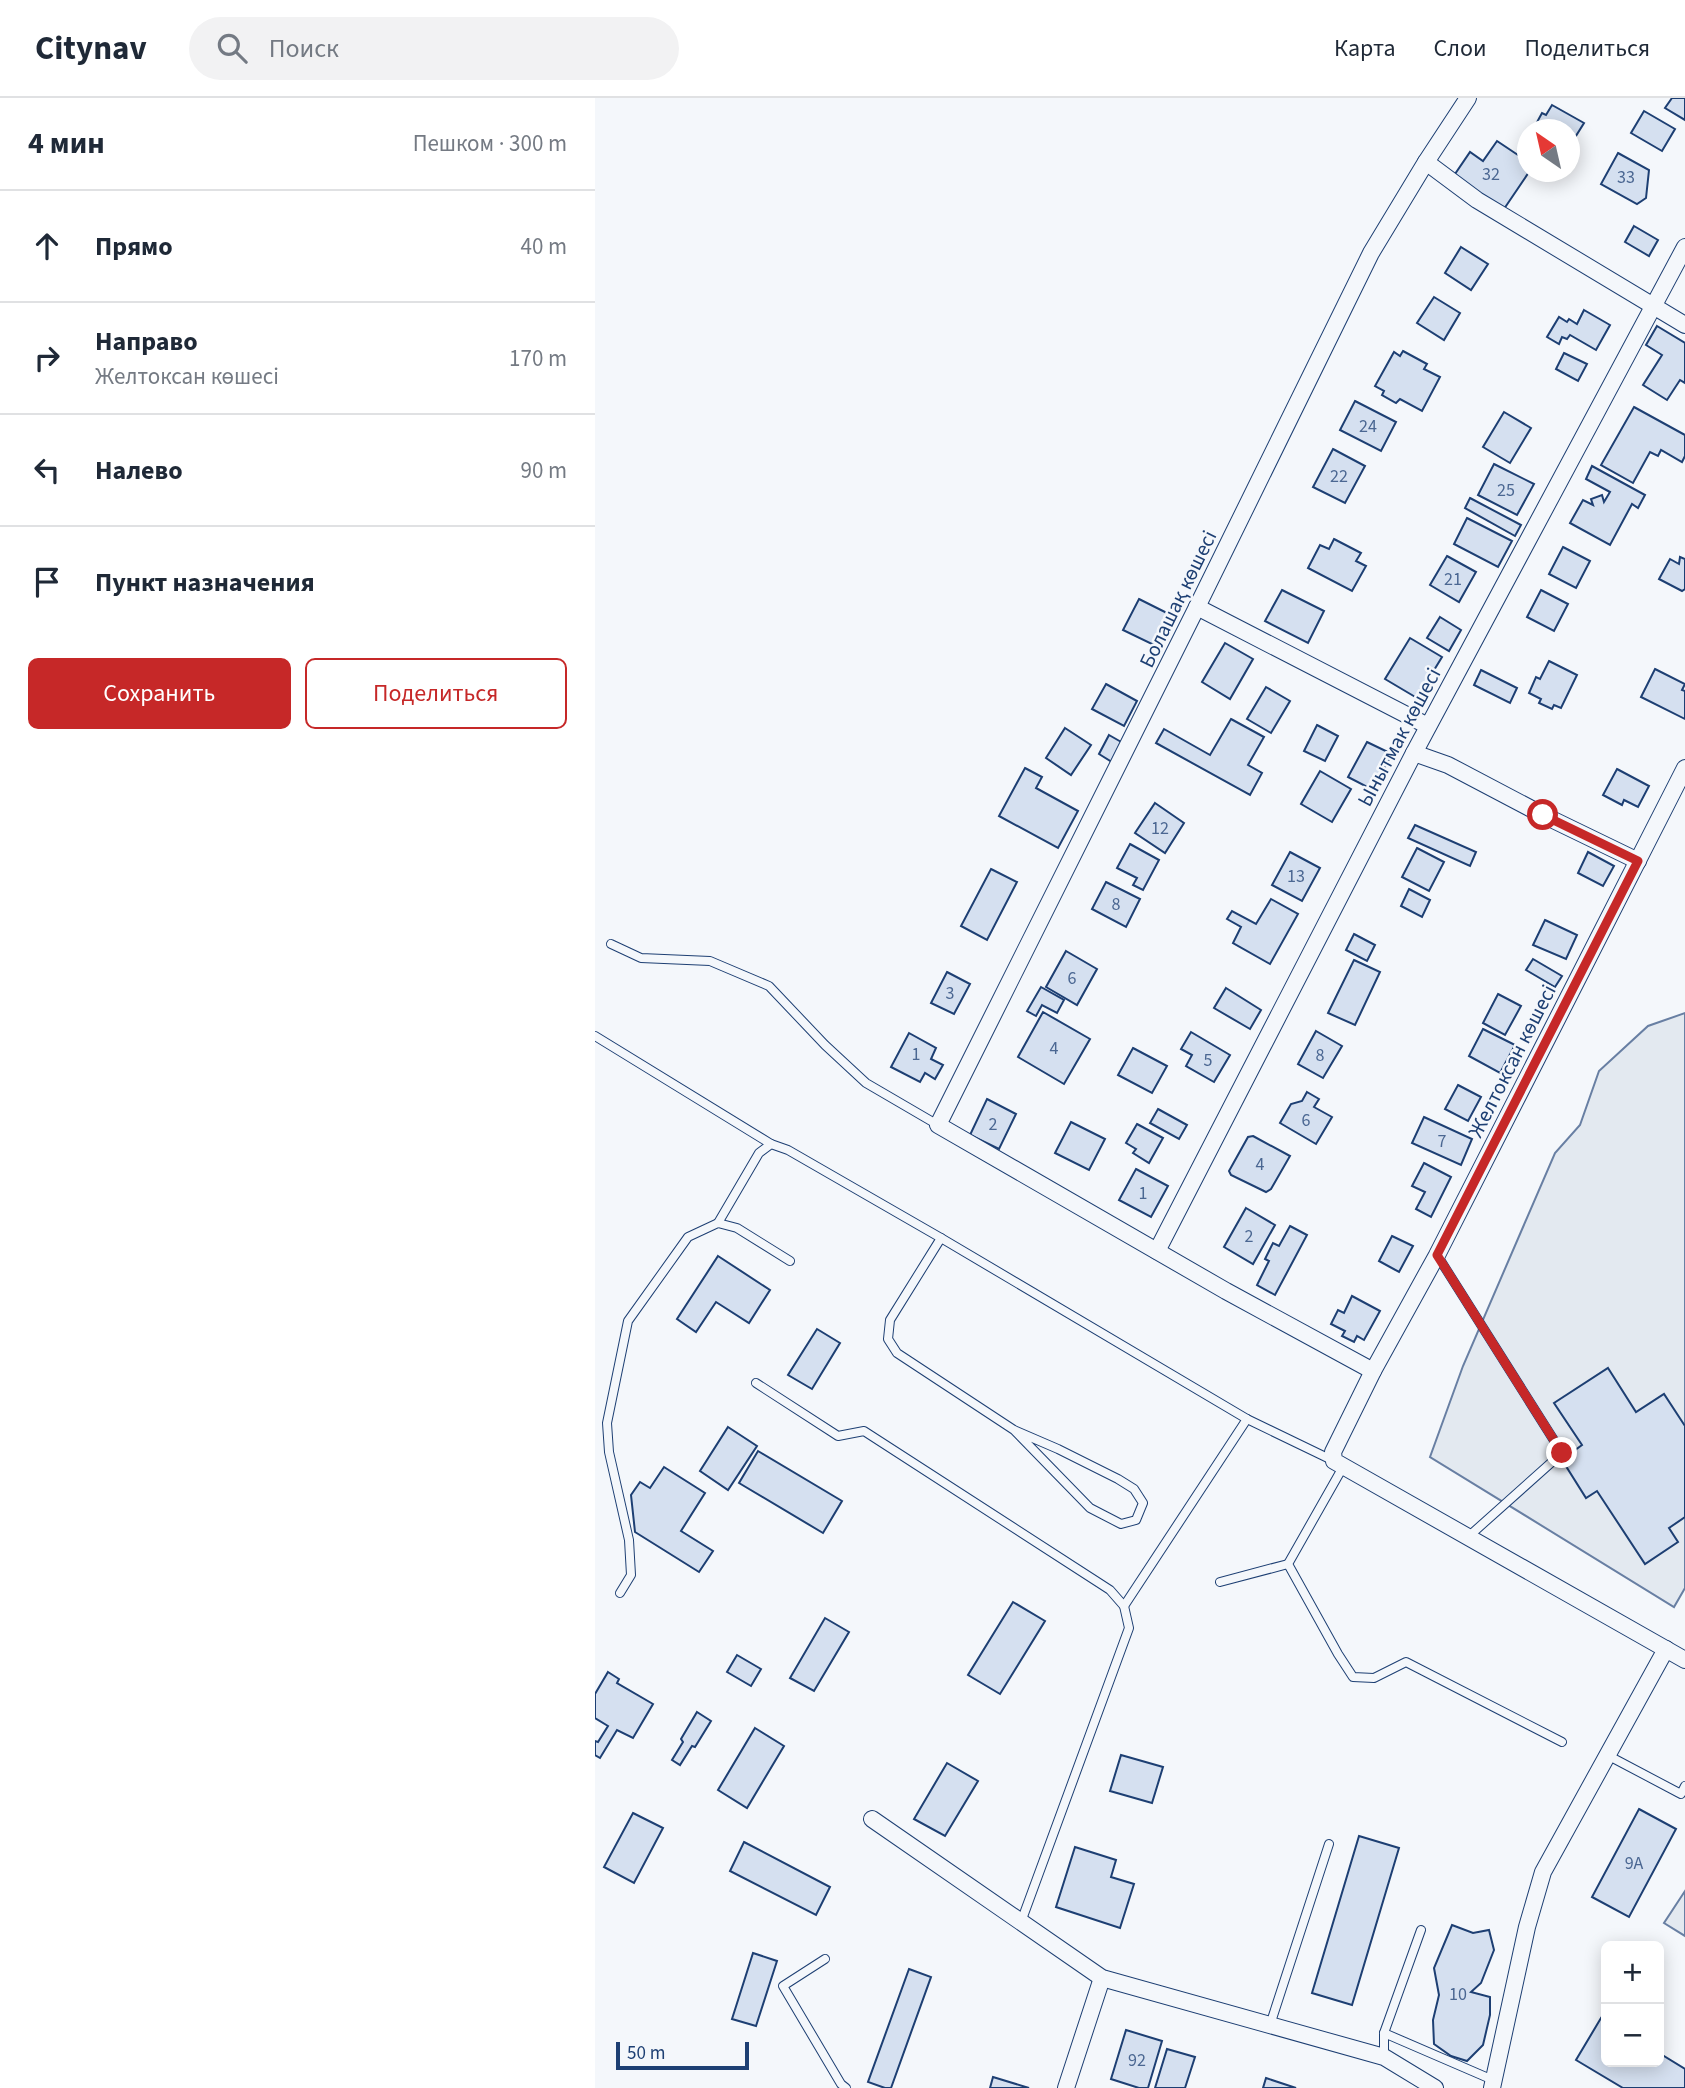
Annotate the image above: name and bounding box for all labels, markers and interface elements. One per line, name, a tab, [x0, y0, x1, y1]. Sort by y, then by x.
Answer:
search box	[189, 17, 679, 80]
text: Citynav	[35, 25, 147, 72]
icon: search	[213, 29, 251, 67]
text: Поиск	[269, 30, 339, 67]
text: Карта	[1334, 31, 1396, 66]
text: Слои	[1434, 31, 1487, 66]
text: Поделиться	[1525, 31, 1650, 66]
north arrow	[1517, 119, 1580, 182]
text: 4 мин	[28, 122, 105, 165]
text: Пешком · 300 m	[413, 127, 567, 160]
house number: 32	[1482, 162, 1500, 187]
house number: 33	[1617, 165, 1635, 190]
icon: ahead	[28, 227, 66, 265]
text: Прямо	[95, 228, 173, 265]
text: 40 m	[520, 230, 567, 263]
text: Направо	[95, 323, 198, 360]
icon: right	[28, 339, 66, 377]
text: 170 m	[509, 342, 567, 375]
text: Желтоксан көшесі	[95, 360, 279, 393]
house number: 24	[1359, 414, 1377, 439]
icon: left	[28, 451, 66, 489]
text: Налево	[95, 452, 183, 489]
text: 90 m	[520, 454, 567, 487]
house number: 22	[1330, 464, 1348, 489]
house number: 25	[1497, 478, 1515, 503]
street label: Болашақ көшесі	[1132, 525, 1224, 673]
icon: arrive	[28, 563, 66, 601]
text: Пункт назначения	[95, 564, 315, 601]
house number: 21	[1444, 567, 1462, 592]
button: Сохранить	[28, 658, 291, 729]
button: Поделиться	[305, 658, 567, 729]
street label: Ынытмак көшесі	[1350, 662, 1448, 812]
route start	[1527, 799, 1558, 830]
house number: 12	[1151, 816, 1169, 841]
house number: 13	[1287, 864, 1305, 889]
house number: 8	[1112, 892, 1121, 917]
house number: 6	[1068, 966, 1077, 991]
street label: Желтоксан көшесі	[1461, 979, 1563, 1143]
house number: 3	[946, 981, 955, 1006]
house number: 4	[1050, 1036, 1059, 1061]
house number: 1	[912, 1042, 920, 1067]
house number: 8	[1316, 1043, 1325, 1068]
house number: 5	[1204, 1048, 1213, 1073]
house number: 6	[1302, 1108, 1311, 1133]
house number: 2	[989, 1112, 998, 1137]
house number: 7	[1438, 1129, 1447, 1154]
house number: 4	[1256, 1152, 1265, 1177]
house number: 1	[1139, 1181, 1147, 1206]
house number: 2	[1245, 1224, 1254, 1249]
route end	[1546, 1437, 1577, 1468]
house number: 9А	[1625, 1851, 1644, 1876]
map controls	[1601, 1941, 1664, 2067]
button: +	[1601, 1941, 1664, 2004]
house number: 10	[1449, 1982, 1467, 2007]
button: −	[1601, 2004, 1664, 2067]
scale bar	[616, 2039, 749, 2071]
text: 50 m	[627, 2040, 665, 2067]
house number: 92	[1128, 2048, 1146, 2073]

